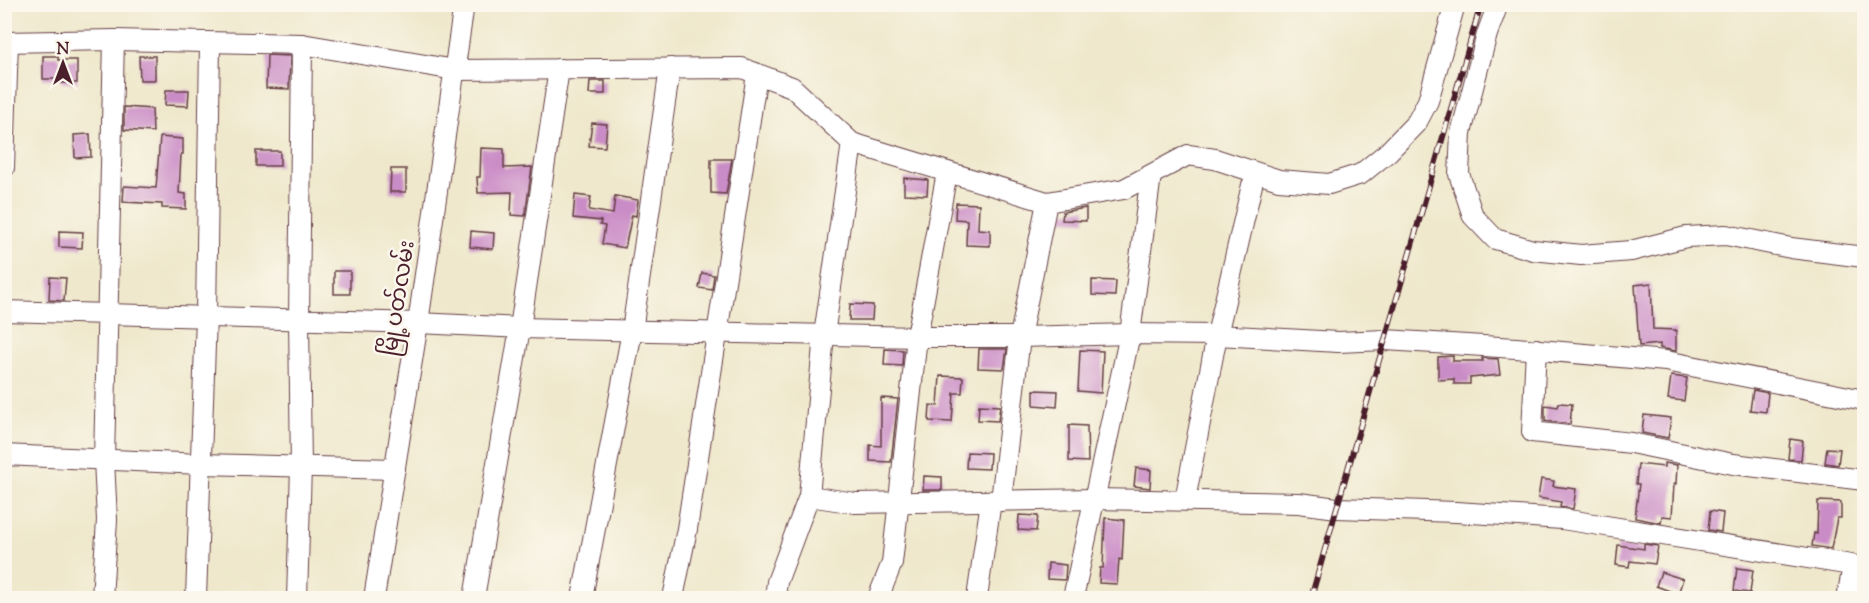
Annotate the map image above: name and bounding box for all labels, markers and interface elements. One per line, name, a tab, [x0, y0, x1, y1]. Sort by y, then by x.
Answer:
north arrow	[33, 33, 93, 93]
text: N	[57, 39, 70, 62]
street label: မြို့ပတ်လမ်း	[373, 238, 425, 359]

